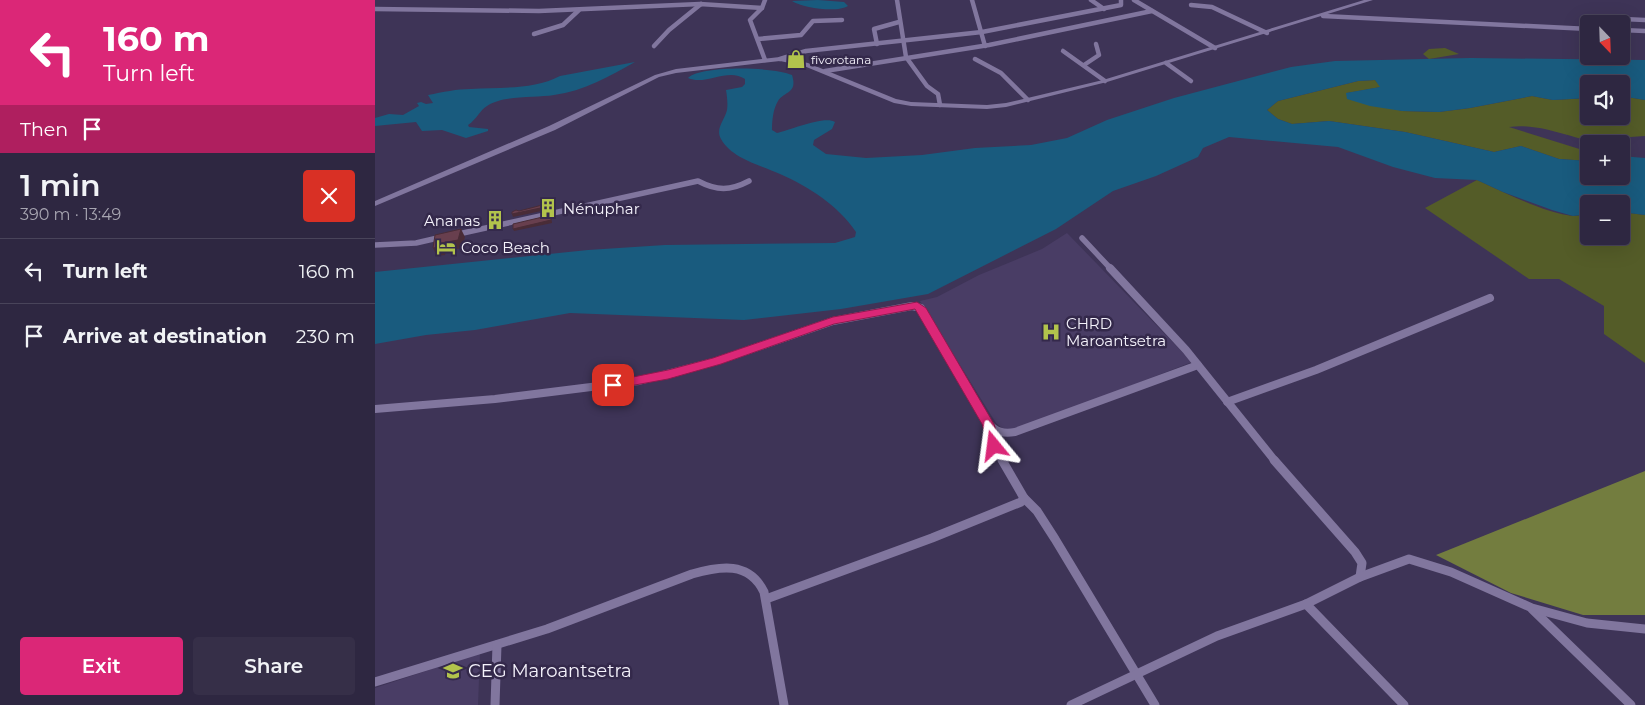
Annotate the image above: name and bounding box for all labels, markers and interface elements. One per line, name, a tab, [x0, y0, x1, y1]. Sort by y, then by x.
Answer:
north arrow	[1580, 15, 1630, 65]
map controls	[1580, 15, 1630, 245]
text: 160 m	[103, 17, 209, 60]
icon: left	[20, 20, 85, 85]
shop icon: fivorotana	[785, 48, 807, 70]
place label: fivorotana	[811, 52, 871, 67]
text: Turn left	[103, 60, 195, 87]
button: sound	[1580, 75, 1630, 125]
icon: arrive	[78, 115, 106, 143]
text: Then	[20, 118, 68, 141]
button: +	[1580, 135, 1630, 185]
text: 1 min	[20, 167, 101, 204]
button: close	[303, 170, 355, 222]
button: −	[1580, 195, 1630, 245]
building icon: Nénuphar	[537, 197, 559, 219]
place label: Nénuphar	[563, 199, 640, 218]
text: 390 m · 13:49	[20, 205, 121, 224]
building icon: Ananas	[484, 209, 506, 231]
place label: Ananas	[424, 211, 480, 230]
hotel icon: Coco Beach	[435, 236, 457, 258]
place label: Coco Beach	[461, 238, 550, 257]
icon: left	[20, 257, 48, 285]
text: Turn left	[63, 260, 148, 283]
text: 160 m	[299, 260, 355, 283]
place label: CHRD Maroantsetra	[1066, 314, 1166, 350]
hospital icon: CHRD Maroantsetra	[1040, 321, 1062, 343]
icon: arrive	[20, 322, 48, 350]
text: Arrive at destination	[63, 325, 267, 348]
text: 230 m	[296, 325, 355, 348]
pin	[592, 364, 634, 406]
icon: arrive	[599, 371, 627, 399]
position arrow	[967, 419, 1019, 471]
button: Exit	[20, 637, 183, 695]
button: Share	[193, 637, 355, 695]
school or university icon: CEG Maroantsetra	[442, 660, 464, 682]
place label: CEG Maroantsetra	[468, 660, 632, 682]

